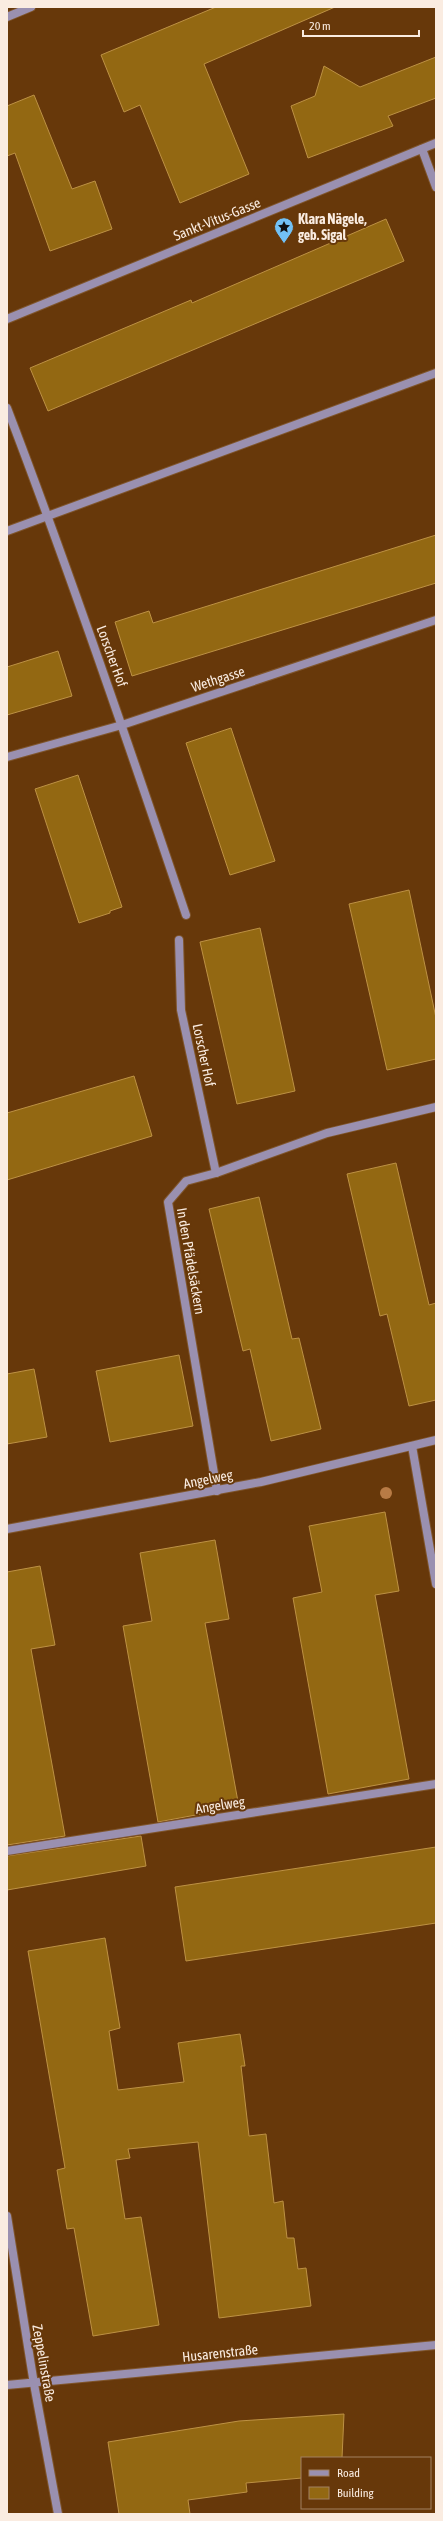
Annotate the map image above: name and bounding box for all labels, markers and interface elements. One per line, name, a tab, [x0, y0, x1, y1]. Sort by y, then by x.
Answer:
scale bar	[303, 12, 419, 38]
text: 20 m	[309, 19, 331, 33]
street label: Sankt-Vitus-Gasse	[171, 194, 263, 244]
place label: Klara Nägele, geb. Sigal	[298, 211, 367, 243]
place icon: Klara Nägele, geb. Sigal	[273, 216, 295, 244]
street label: Lorscher Hof	[94, 623, 131, 689]
street label: Wethgasse	[189, 663, 247, 695]
street label: Lorscher Hof	[190, 1022, 219, 1088]
street label: In den Pfädelsäckern	[174, 1207, 208, 1315]
street label: Angelweg	[182, 1466, 234, 1492]
street label: Angelweg	[194, 1793, 246, 1817]
street label: Zeppelinstraße	[29, 2323, 59, 2403]
street label: Husarenstraße	[181, 2341, 259, 2365]
legend	[301, 2457, 431, 2509]
text: Road	[337, 2466, 360, 2480]
text: Building	[337, 2486, 375, 2500]

